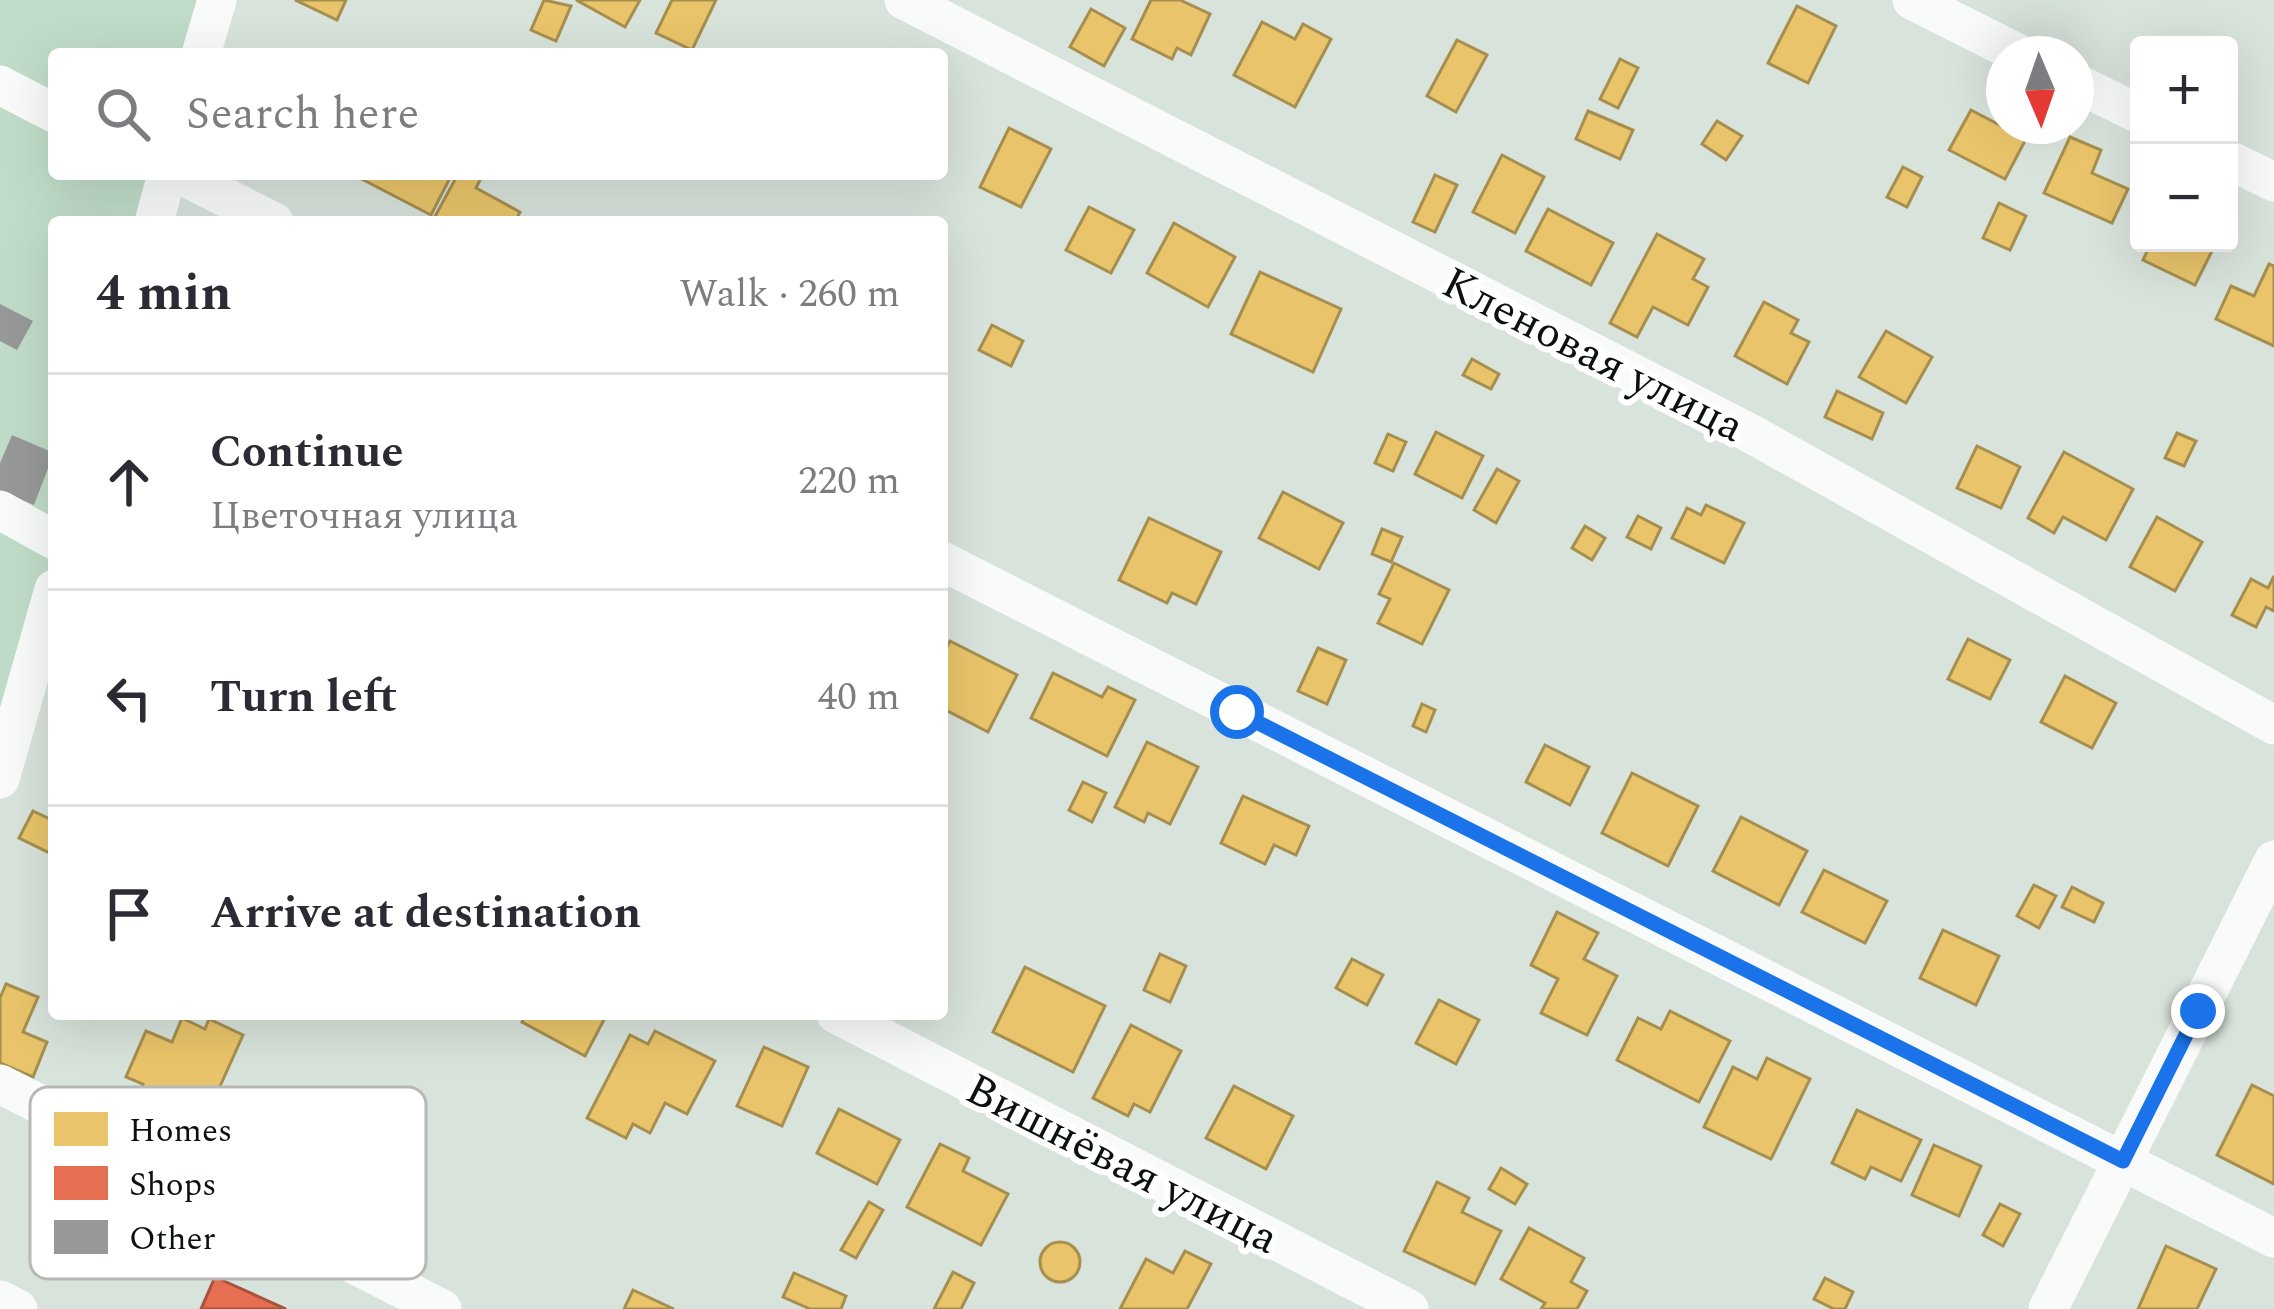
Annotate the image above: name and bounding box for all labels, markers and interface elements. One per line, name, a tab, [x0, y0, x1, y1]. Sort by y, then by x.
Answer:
north arrow	[1986, 36, 2094, 144]
map controls	[2130, 36, 2238, 252]
button: +	[2130, 36, 2238, 144]
search box	[48, 48, 948, 180]
text: Search here	[186, 80, 419, 149]
icon: search	[90, 81, 156, 147]
button: −	[2130, 144, 2238, 252]
street label: Кленовая улица	[1429, 249, 1756, 461]
text: 4 min	[96, 255, 232, 333]
text: Walk · 260 m	[679, 265, 900, 324]
text: Continue	[210, 418, 403, 487]
icon: ahead	[96, 449, 162, 515]
text: 220 m	[798, 452, 900, 511]
text: Цветочная улица	[210, 487, 518, 546]
text: Turn left	[210, 663, 397, 732]
icon: left	[96, 665, 162, 731]
text: 40 m	[818, 668, 900, 727]
route start	[1210, 685, 1264, 739]
text: Arrive at destination	[210, 879, 641, 948]
icon: arrive	[96, 881, 162, 947]
route end	[2171, 984, 2225, 1038]
street label: Вишнёвая улица	[953, 1055, 1291, 1273]
legend	[30, 1087, 426, 1279]
text: Homes	[129, 1106, 232, 1156]
text: Shops	[129, 1160, 217, 1210]
text: Other	[129, 1214, 216, 1264]

